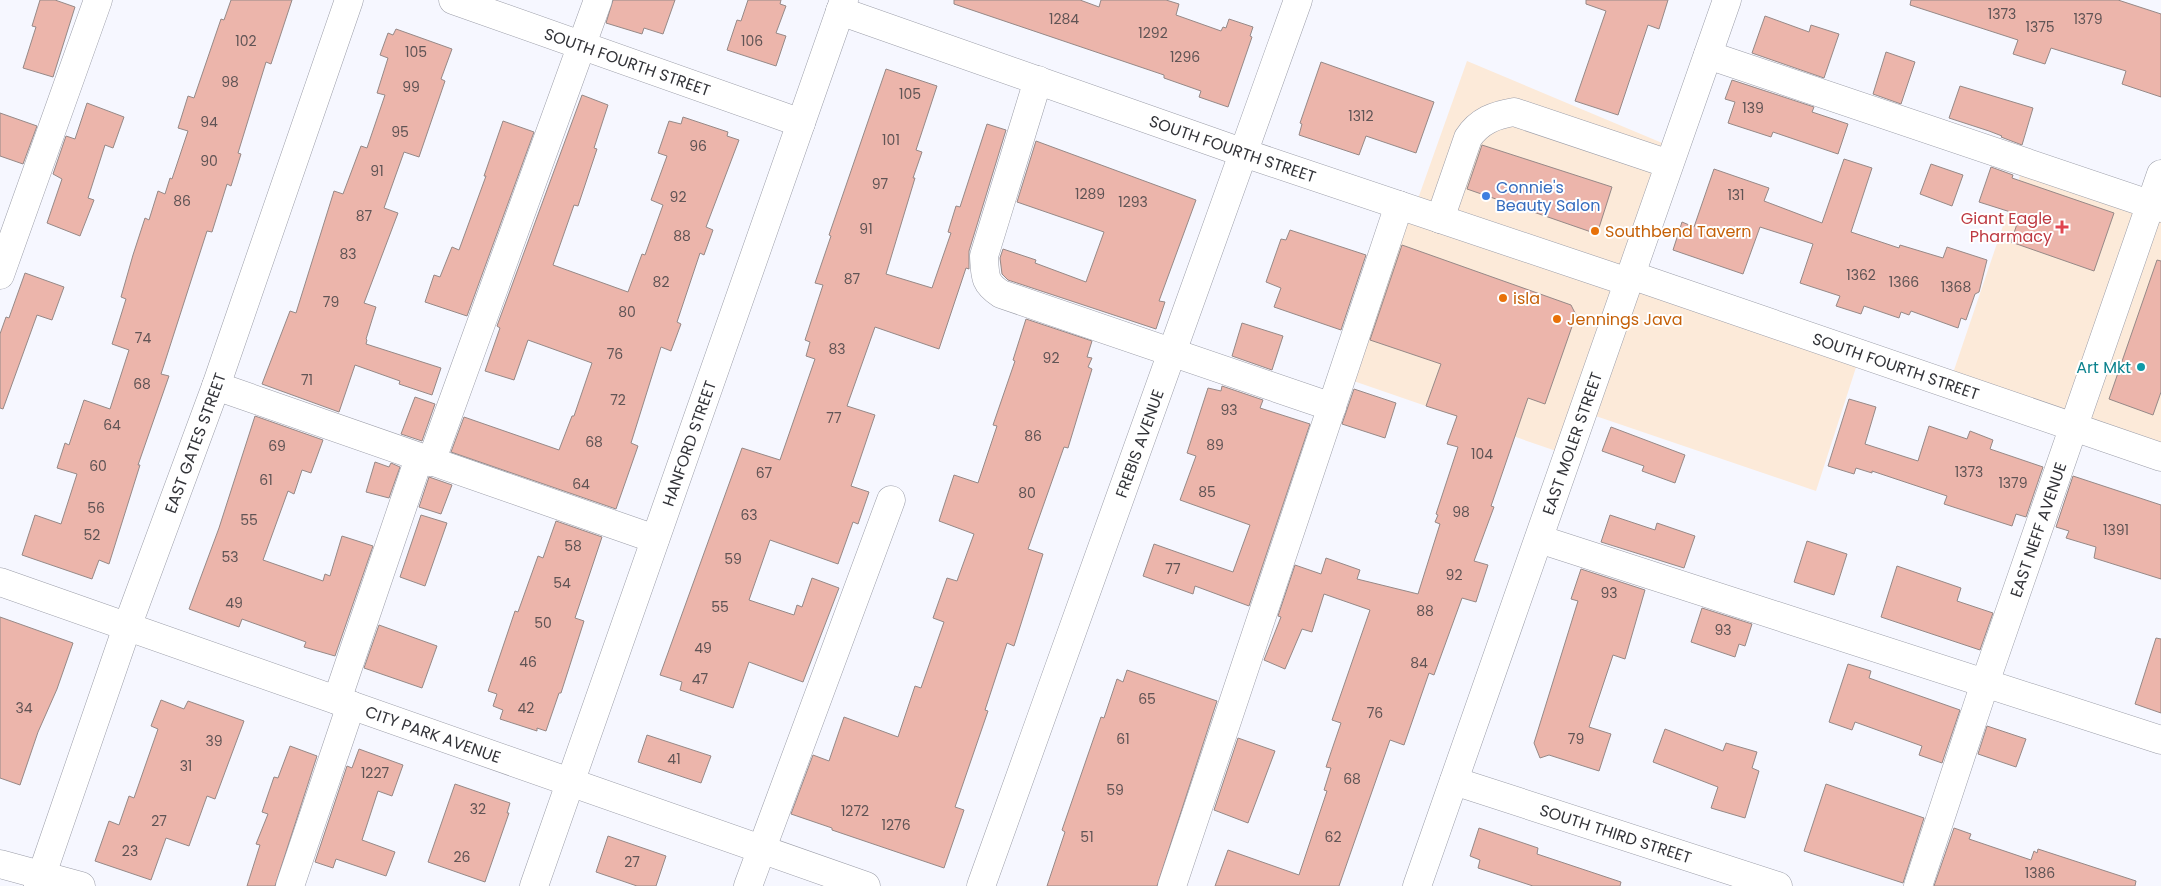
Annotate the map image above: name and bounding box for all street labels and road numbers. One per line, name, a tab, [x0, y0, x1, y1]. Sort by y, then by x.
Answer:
street label: SOUTH FOURTH STREET	[541, 22, 714, 102]
street label: SOUTH FOURTH STREET	[1146, 110, 1319, 188]
street label: SOUTH FOURTH STREET	[1809, 327, 1982, 406]
street label: EAST MOLER STREET	[1537, 369, 1608, 518]
street label: EAST GATES STREET	[159, 370, 232, 517]
street label: HANFORD STREET	[657, 377, 722, 510]
street label: FREBIS AVENUE	[1110, 386, 1170, 501]
street label: EAST NEFF AVENUE	[2005, 459, 2072, 600]
street label: CITY PARK AVENUE	[362, 700, 504, 769]
street label: SOUTH THIRD STREET	[1537, 798, 1695, 869]

